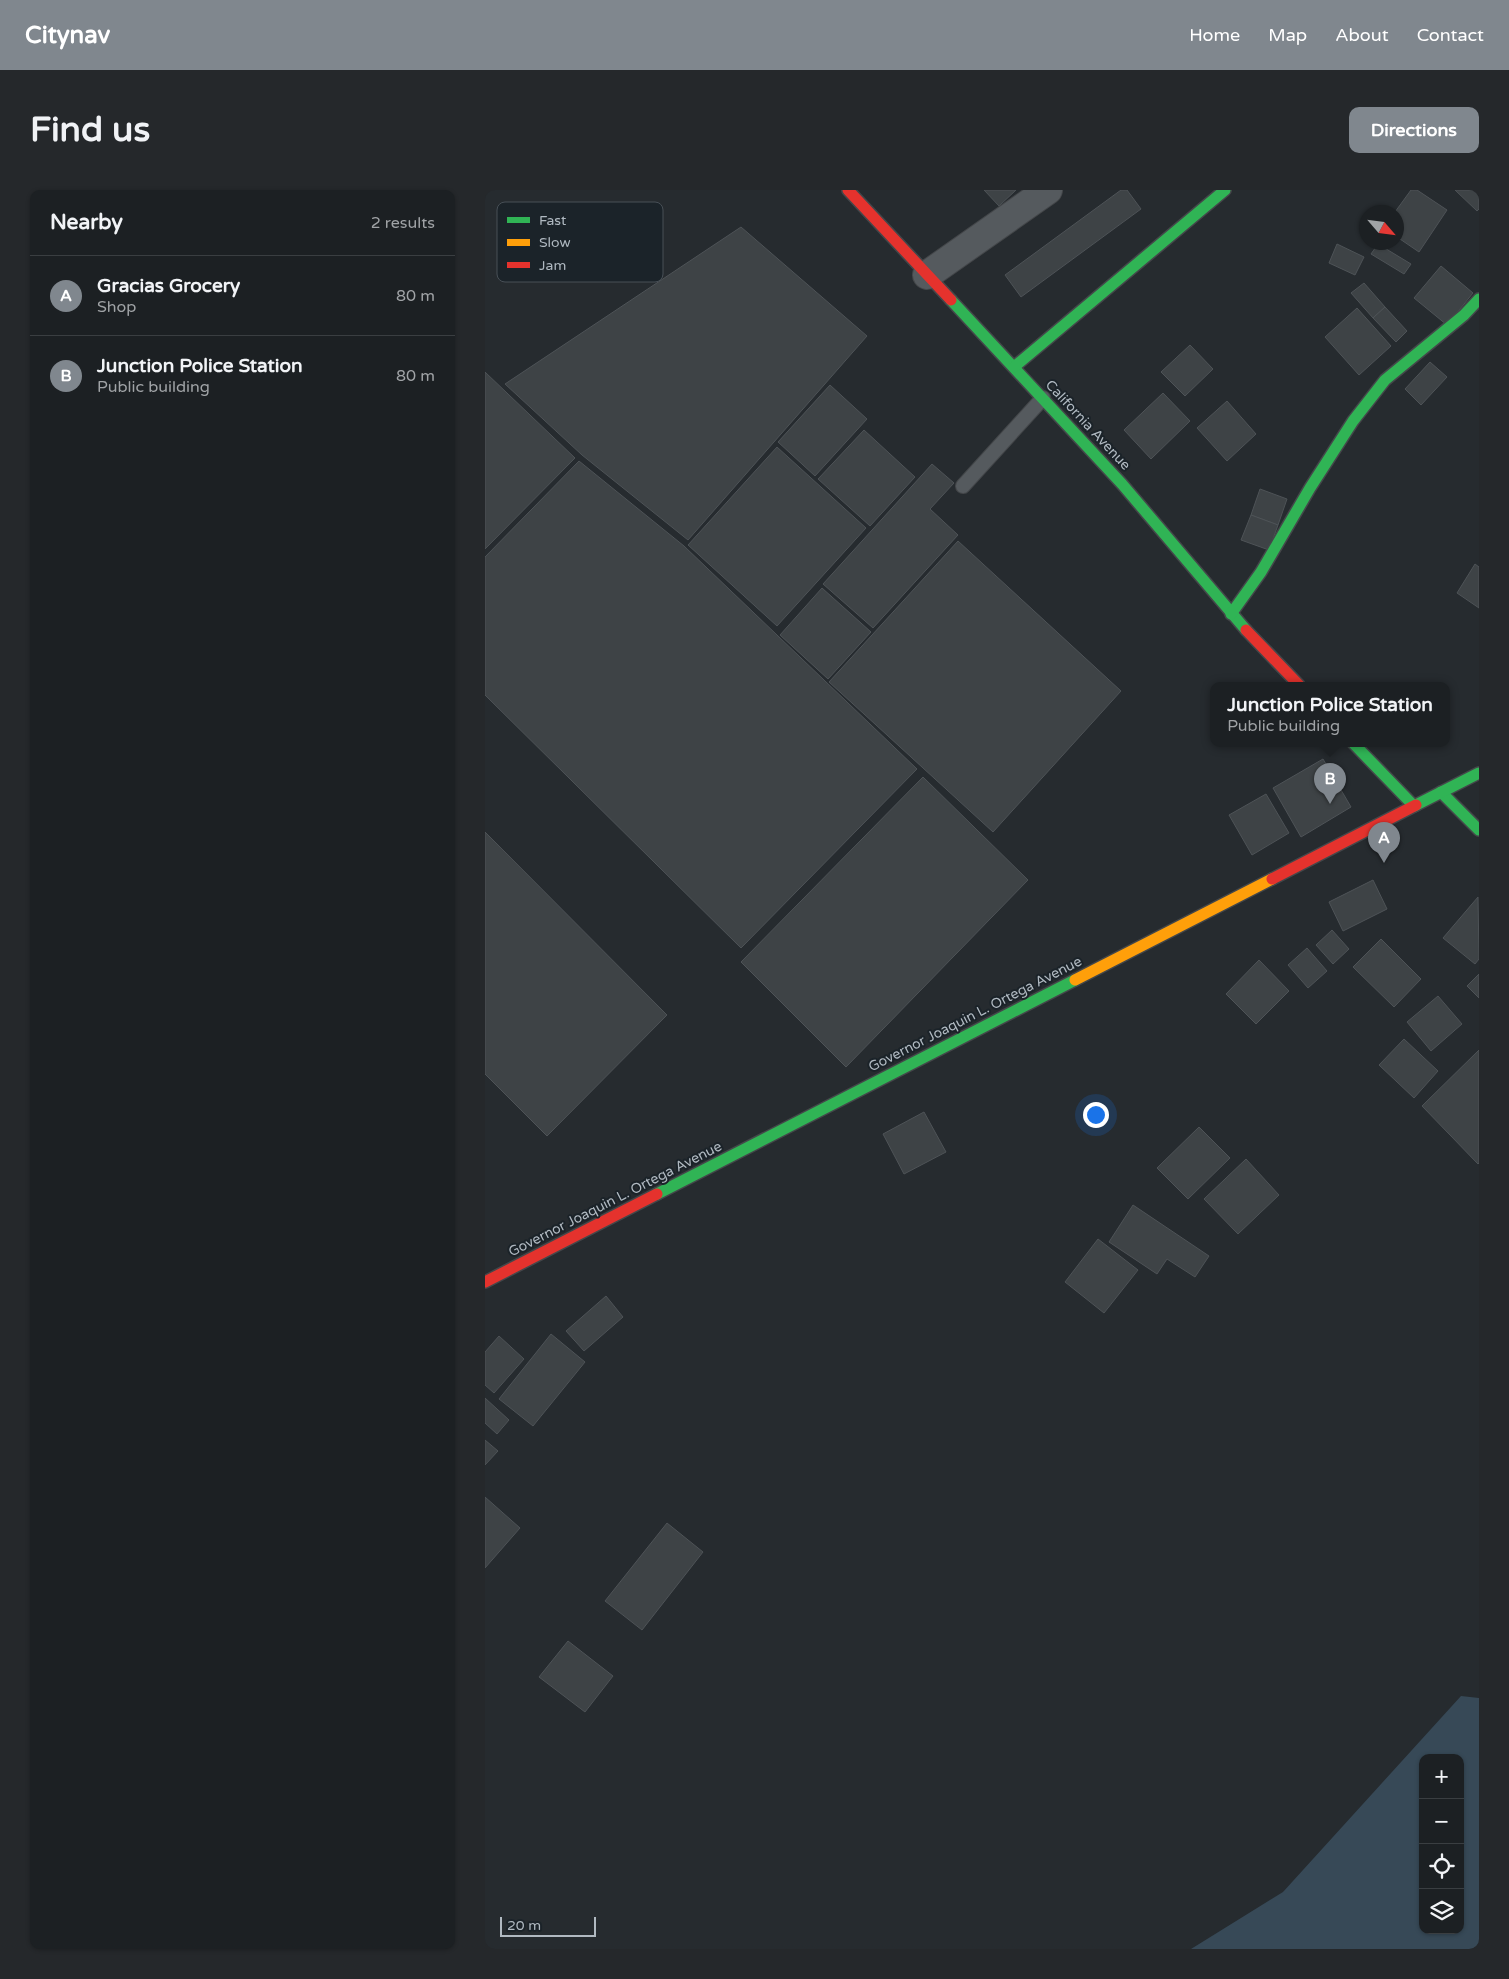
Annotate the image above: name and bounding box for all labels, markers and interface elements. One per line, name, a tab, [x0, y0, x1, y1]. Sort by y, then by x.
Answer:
text: Citynav	[25, 21, 110, 50]
text: Home	[1189, 24, 1240, 46]
text: Map	[1268, 24, 1307, 46]
text: About	[1335, 24, 1389, 46]
text: Contact	[1417, 24, 1484, 46]
button: Directions	[1349, 107, 1479, 153]
text: Find us	[30, 109, 150, 151]
legend	[497, 202, 663, 282]
north arrow	[1359, 205, 1404, 250]
text: Nearby	[50, 210, 123, 235]
text: Fast	[539, 212, 567, 229]
text: 2 results	[371, 213, 435, 233]
text: Slow	[539, 234, 571, 251]
text: Jam	[539, 257, 566, 274]
text: Gracias Grocery	[97, 275, 240, 297]
text: A	[60, 286, 72, 306]
text: 80 m	[396, 286, 435, 306]
text: Shop	[97, 297, 136, 317]
text: Junction Police Station	[97, 355, 303, 377]
text: B	[60, 366, 72, 386]
text: 80 m	[396, 366, 435, 386]
street label: California Avenue	[1042, 376, 1134, 474]
text: Public building	[97, 377, 210, 397]
popup	[1210, 682, 1450, 747]
text: Junction Police Station	[1227, 694, 1433, 716]
text: Public building	[1227, 716, 1340, 736]
pin: B	[1314, 763, 1346, 804]
pin: A	[1368, 822, 1400, 863]
street label: Governor Joaquin L. Ortega Avenue	[865, 953, 1085, 1075]
your location	[1083, 1102, 1109, 1128]
street label: Governor Joaquin L. Ortega Avenue	[505, 1138, 725, 1260]
map controls	[1419, 1754, 1464, 1934]
button: +	[1419, 1754, 1464, 1799]
button: −	[1419, 1799, 1464, 1844]
button: locate	[1419, 1844, 1464, 1889]
button: layers	[1419, 1889, 1464, 1934]
scale bar	[500, 1914, 596, 1937]
text: 20 m	[507, 1917, 541, 1934]

